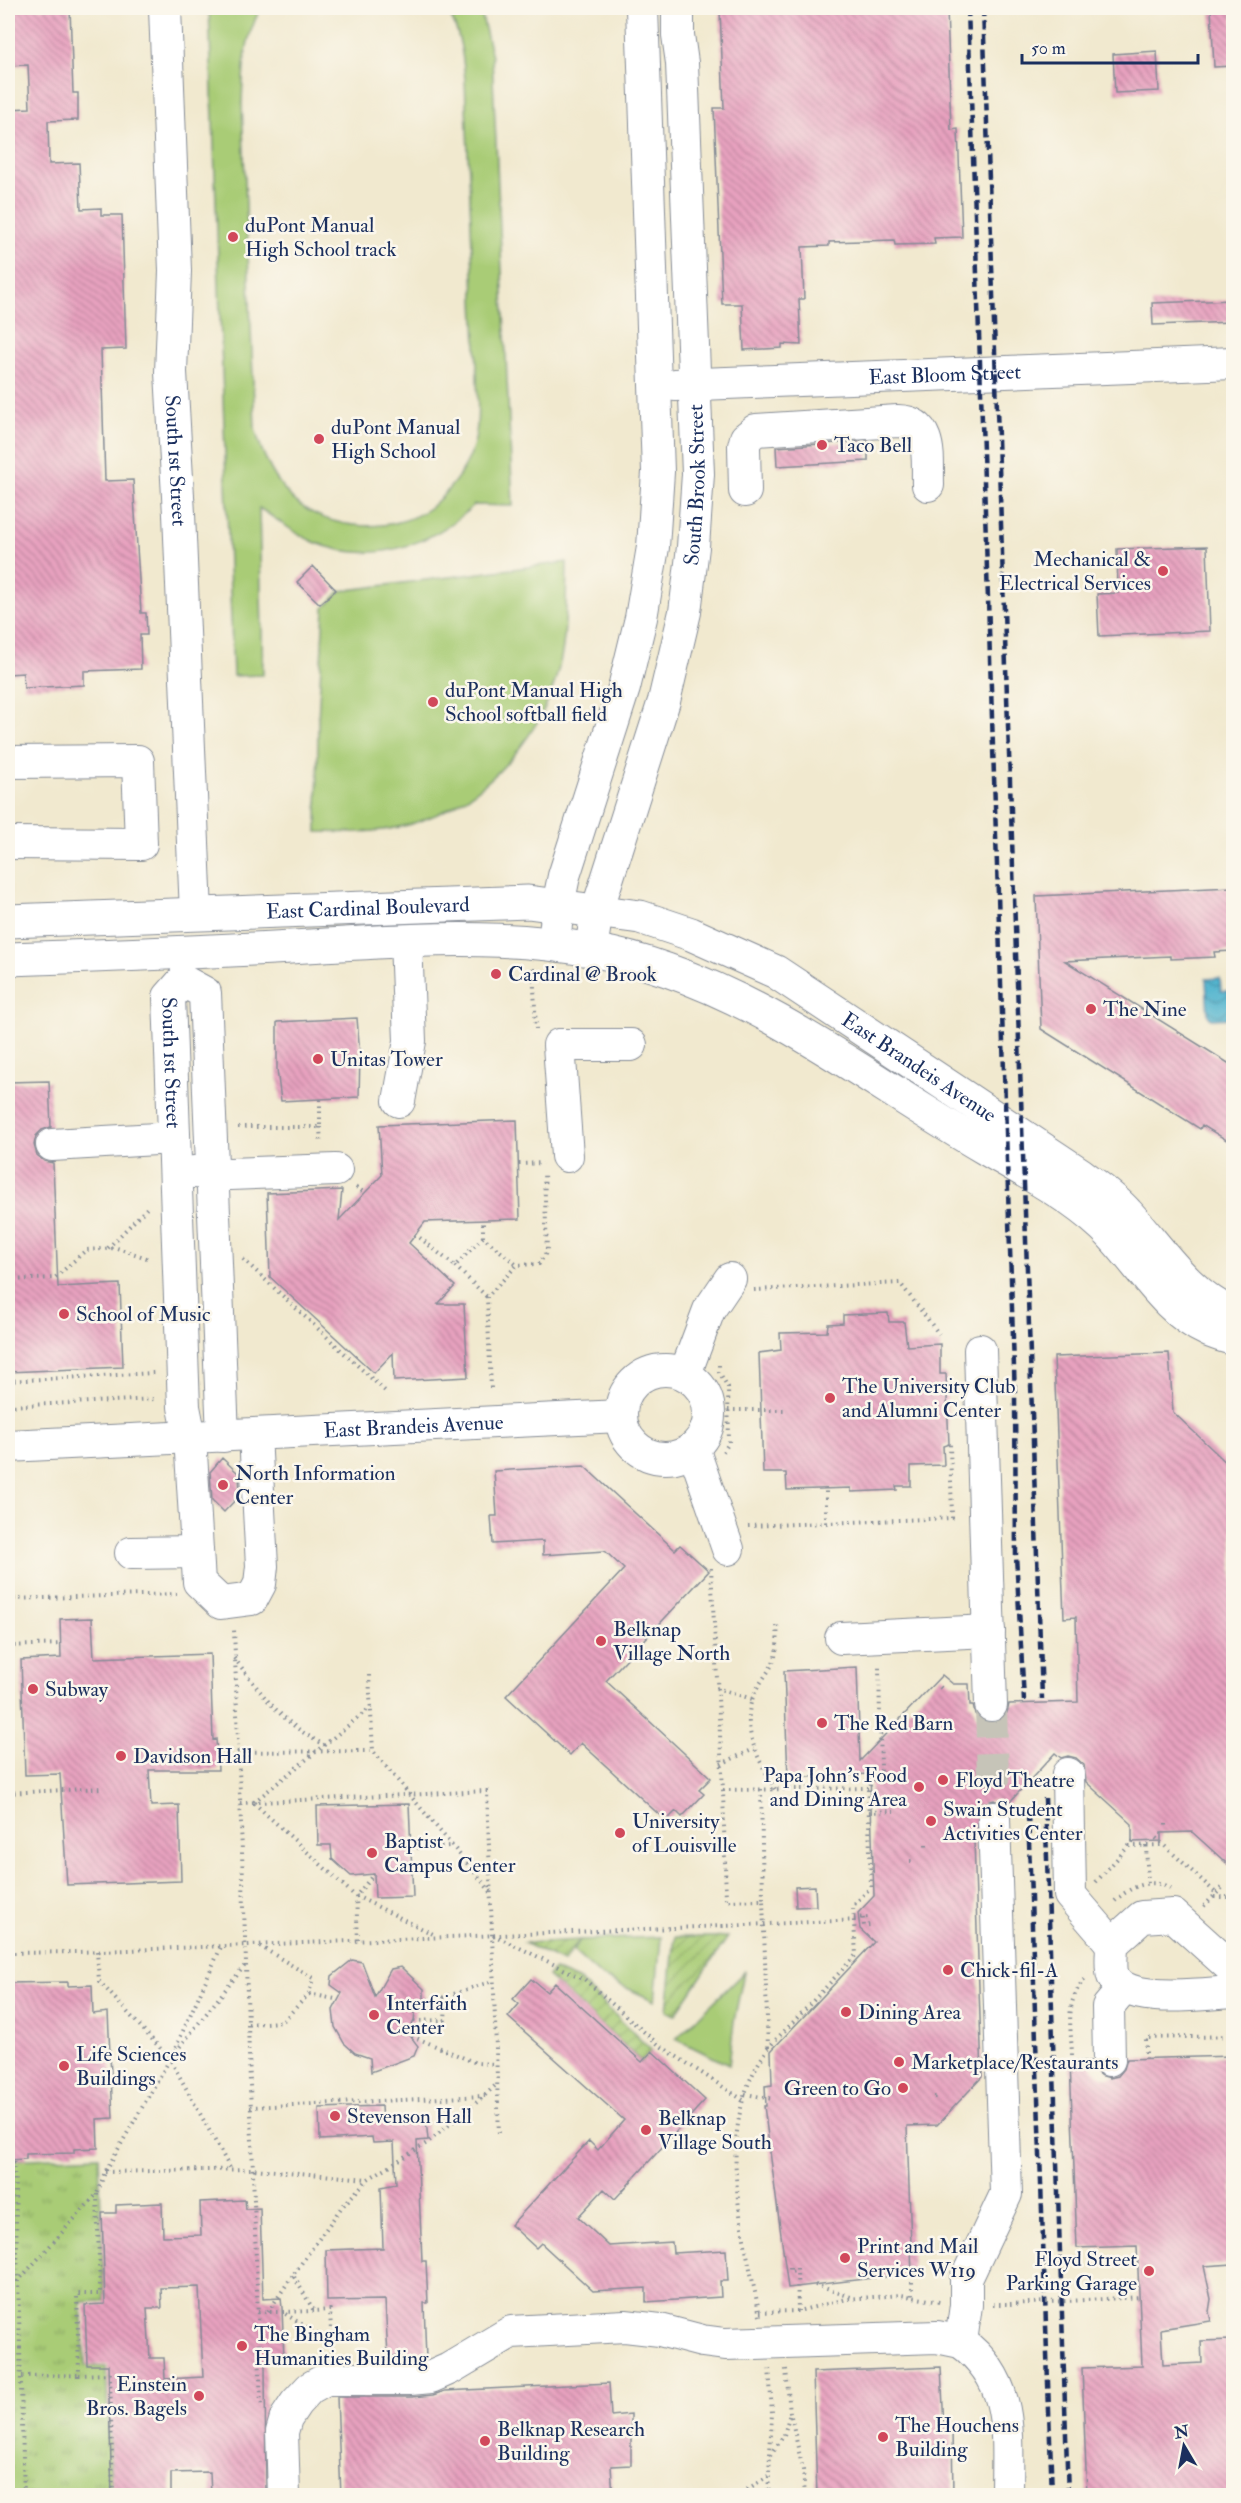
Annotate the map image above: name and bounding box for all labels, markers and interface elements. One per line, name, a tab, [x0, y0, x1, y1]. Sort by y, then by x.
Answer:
scale bar	[1022, 27, 1198, 65]
text: 50 m	[1031, 37, 1066, 60]
place label: duPont Manual High School track	[245, 212, 396, 263]
marker: duPont Manual High School track	[226, 230, 240, 244]
street label: East Bloom Street	[868, 358, 1022, 391]
street label: South 1st Street	[158, 394, 193, 527]
street label: South Brook Street	[678, 404, 712, 567]
place label: duPont Manual High School	[331, 414, 461, 465]
marker: duPont Manual High School	[312, 432, 326, 446]
place label: Taco Bell	[834, 432, 913, 459]
marker: Taco Bell	[815, 438, 829, 452]
place label: Mechanical & Electrical Services	[999, 546, 1151, 597]
marker: Mechanical & Electrical Services	[1156, 564, 1170, 578]
place label: duPont Manual High School softball field	[445, 677, 623, 728]
marker: duPont Manual High School softball field	[426, 695, 440, 709]
street label: East Cardinal Boulevard	[266, 891, 471, 926]
place label: Cardinal @ Brook	[508, 961, 657, 988]
marker: Cardinal @ Brook	[489, 967, 503, 981]
place label: The Nine	[1103, 996, 1187, 1023]
street label: South 1st Street	[155, 997, 187, 1129]
marker: The Nine	[1084, 1002, 1098, 1016]
street label: East Brandeis Avenue	[836, 1006, 1002, 1129]
place label: Unitas Tower	[330, 1046, 443, 1073]
marker: Unitas Tower	[311, 1052, 325, 1066]
place label: School of Music	[76, 1301, 211, 1328]
marker: School of Music	[57, 1307, 71, 1321]
place label: The University Club and Alumni Center	[842, 1373, 1016, 1424]
marker: The University Club and Alumni Center	[823, 1391, 837, 1405]
street label: East Brandeis Avenue	[323, 1409, 504, 1445]
place label: North Information Center	[235, 1460, 396, 1511]
marker: North Information Center	[216, 1478, 230, 1492]
place label: Belknap Village North	[613, 1616, 730, 1667]
marker: Belknap Village North	[594, 1634, 608, 1648]
place label: Subway	[45, 1676, 109, 1703]
marker: Subway	[26, 1682, 40, 1696]
place label: The Red Barn	[834, 1710, 953, 1737]
marker: The Red Barn	[815, 1716, 829, 1730]
place label: Davidson Hall	[133, 1743, 253, 1770]
marker: Davidson Hall	[114, 1749, 128, 1763]
place label: Papa John's Food and Dining Area	[763, 1762, 908, 1813]
place label: Floyd Theatre	[955, 1767, 1075, 1794]
marker: Floyd Theatre	[936, 1773, 950, 1787]
marker: Papa John's Food and Dining Area	[912, 1780, 926, 1794]
place label: Swain Student Activities Center	[942, 1796, 1083, 1847]
place label: University of Louisville	[632, 1808, 737, 1859]
marker: Swain Student Activities Center	[924, 1814, 938, 1828]
marker: University of Louisville	[613, 1826, 627, 1840]
place label: Baptist Campus Center	[384, 1828, 516, 1879]
marker: Baptist Campus Center	[365, 1846, 379, 1860]
place label: Chick-fil-A	[960, 1957, 1058, 1984]
marker: Chick-fil-A	[941, 1963, 955, 1977]
place label: Interfaith Center	[386, 1990, 467, 2041]
place label: Dining Area	[858, 1999, 962, 2026]
marker: Dining Area	[839, 2005, 853, 2019]
marker: Interfaith Center	[367, 2008, 381, 2022]
place label: Life Sciences Buildings	[76, 2041, 186, 2092]
place label: Marketplace/Restaurants	[911, 2049, 1118, 2076]
marker: Marketplace/Restaurants	[892, 2055, 906, 2069]
marker: Life Sciences Buildings	[57, 2059, 71, 2073]
place label: Green to Go	[784, 2075, 891, 2102]
marker: Green to Go	[896, 2081, 910, 2095]
place label: Stevenson Hall	[347, 2103, 473, 2130]
place label: Belknap Village South	[658, 2105, 772, 2156]
marker: Stevenson Hall	[328, 2109, 342, 2123]
marker: Belknap Village South	[639, 2123, 653, 2137]
place label: Print and Mail Services W119	[857, 2233, 979, 2284]
place label: Floyd Street Parking Garage	[1006, 2246, 1137, 2297]
marker: Print and Mail Services W119	[838, 2251, 852, 2265]
marker: Floyd Street Parking Garage	[1142, 2264, 1156, 2278]
place label: The Bingham Humanities Building	[254, 2321, 429, 2372]
marker: The Bingham Humanities Building	[235, 2339, 249, 2353]
place label: Einstein Bros. Bagels	[86, 2371, 187, 2422]
marker: Einstein Bros. Bagels	[192, 2389, 206, 2403]
place label: The Houchens Building	[895, 2412, 1019, 2463]
place label: Belknap Research Building	[497, 2416, 645, 2467]
north arrow	[1154, 2416, 1214, 2476]
text: N	[1172, 2421, 1191, 2443]
marker: The Houchens Building	[876, 2430, 890, 2444]
marker: Belknap Research Building	[478, 2434, 492, 2448]

